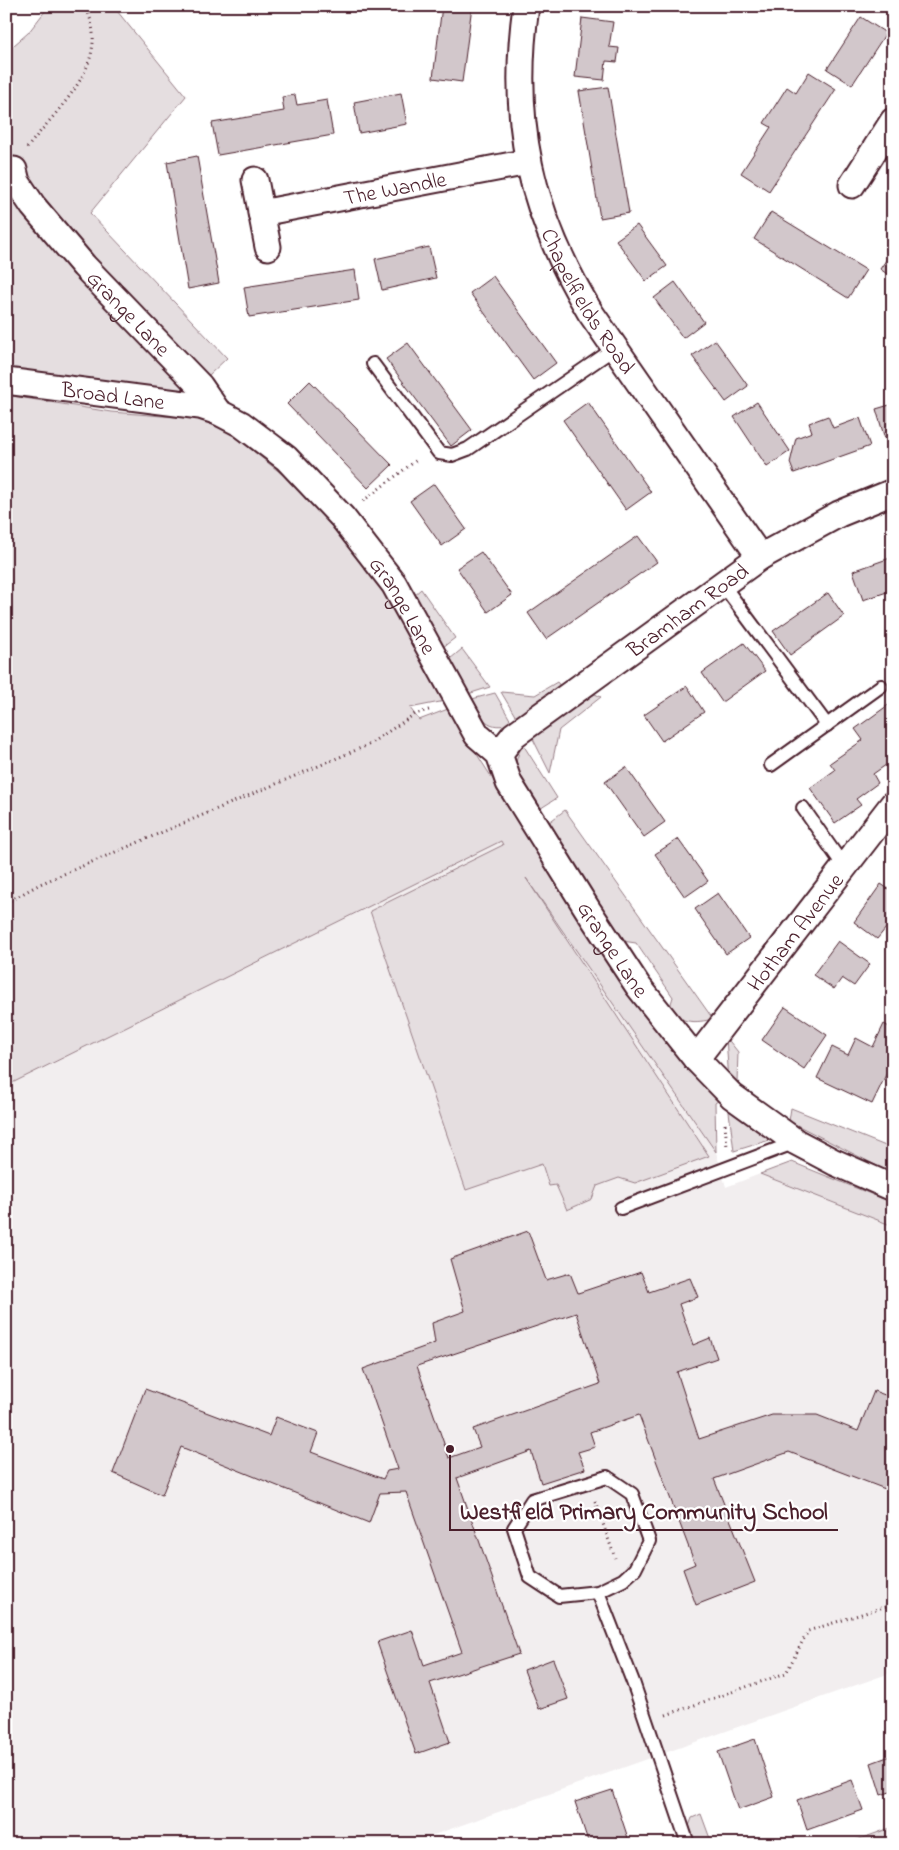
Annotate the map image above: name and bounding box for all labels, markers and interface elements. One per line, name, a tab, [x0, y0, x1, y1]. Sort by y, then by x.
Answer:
street label: The Wandle	[341, 165, 449, 216]
street label: Chapelfields Road	[531, 224, 642, 382]
street label: Grange Lane	[78, 264, 177, 365]
street label: Broad Lane	[58, 375, 166, 420]
street label: Grange Lane	[360, 551, 443, 661]
street label: Bramham Road	[621, 557, 756, 668]
street label: Hotham Avenue	[741, 867, 853, 1000]
street label: Grange Lane	[567, 896, 655, 1006]
callout: Westfield Primary Community School	[450, 1491, 838, 1530]
text: Westfield Primary Community School	[460, 1496, 828, 1532]

